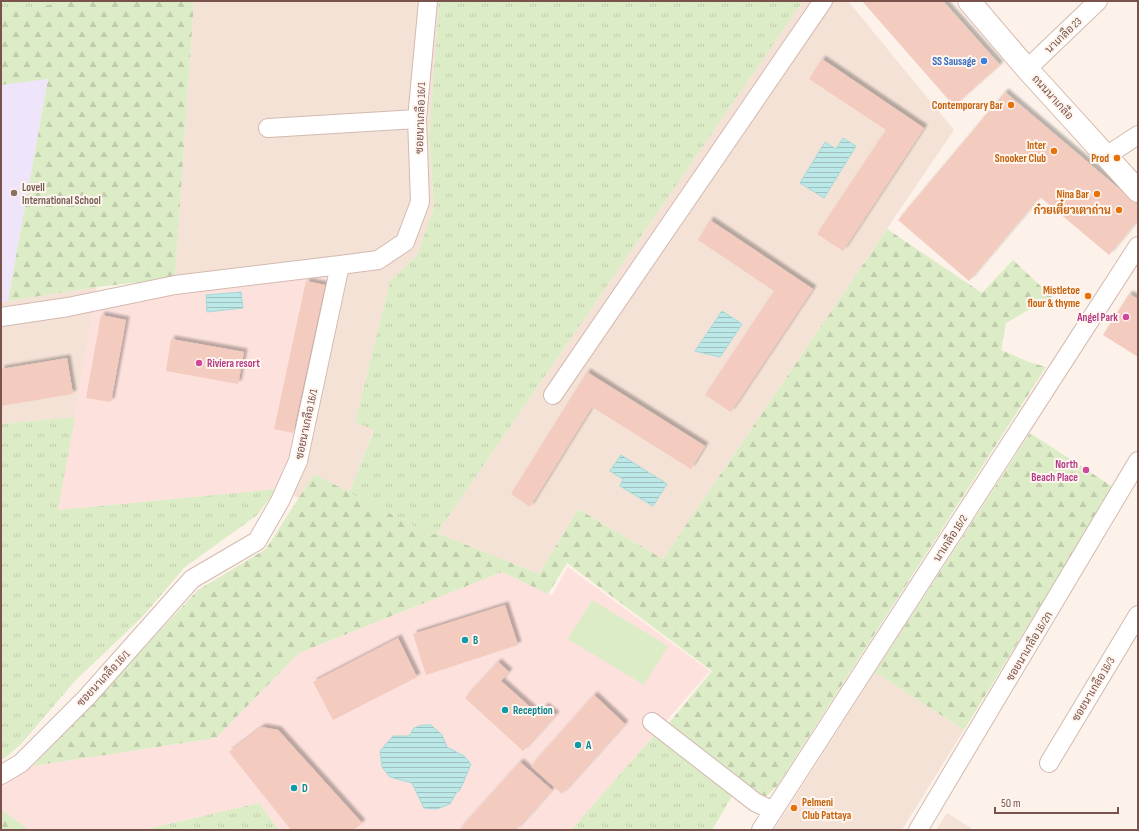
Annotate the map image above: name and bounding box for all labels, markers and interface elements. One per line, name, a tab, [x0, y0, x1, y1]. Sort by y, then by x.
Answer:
street label: นาเกลือ 23	[1042, 14, 1085, 56]
place label: SS Sausage	[932, 55, 976, 68]
marker: SS Sausage	[979, 56, 989, 66]
street label: ถนนนาเกลือ	[1029, 72, 1077, 122]
street label: ซอยนาเกลือ 16/1	[412, 82, 428, 154]
place label: Contemporary Bar	[932, 99, 1004, 112]
marker: Contemporary Bar	[1006, 100, 1016, 110]
place label: Inter Snooker Club	[995, 139, 1047, 165]
marker: Inter Snooker Club	[1049, 146, 1059, 156]
place label: Prod	[1091, 152, 1109, 165]
marker: Prod	[1112, 153, 1122, 163]
place label: Lovell International School	[22, 181, 101, 207]
marker: Lovell International School	[9, 188, 19, 198]
place label: Nina Bar	[1057, 188, 1090, 201]
marker: Nina Bar	[1092, 189, 1102, 199]
place label: ก๋วยเตี๋ยวเตาถ่าน	[1034, 199, 1111, 217]
marker: ก๋วยเตี๋ยวเตาถ่าน	[1114, 205, 1124, 215]
place label: Mistletoe flour & thyme	[1028, 284, 1080, 310]
marker: Mistletoe flour & thyme	[1083, 291, 1093, 301]
place label: Angel Park	[1076, 311, 1118, 324]
marker: Angel Park	[1121, 312, 1131, 322]
place label: Riviera resort	[207, 357, 260, 370]
marker: Riviera resort	[194, 358, 204, 368]
street label: ซอยนาเกลือ 16/1	[292, 387, 320, 461]
place label: North Beach Place	[1031, 458, 1078, 484]
marker: North Beach Place	[1081, 465, 1091, 475]
street label: นาเกลือ 16/2	[930, 512, 971, 564]
street label: ซอยนาเกลือ 16/2ก	[1003, 609, 1055, 683]
place label: B	[473, 634, 478, 647]
marker: B	[460, 635, 470, 645]
street label: ซอยนาเกลือ 16/1	[73, 647, 133, 709]
street label: ซอยนาเกลือ 16/3	[1068, 654, 1118, 724]
place label: Reception	[513, 704, 553, 717]
marker: Reception	[500, 705, 510, 715]
place label: A	[585, 739, 592, 752]
marker: A	[573, 740, 583, 750]
place label: D	[302, 782, 308, 795]
marker: D	[289, 783, 299, 793]
scale bar	[995, 789, 1118, 815]
place label: Pelmeni Club Pattaya	[802, 796, 852, 822]
text: 50 m	[1001, 796, 1021, 811]
marker: Pelmeni Club Pattaya	[789, 803, 799, 813]

